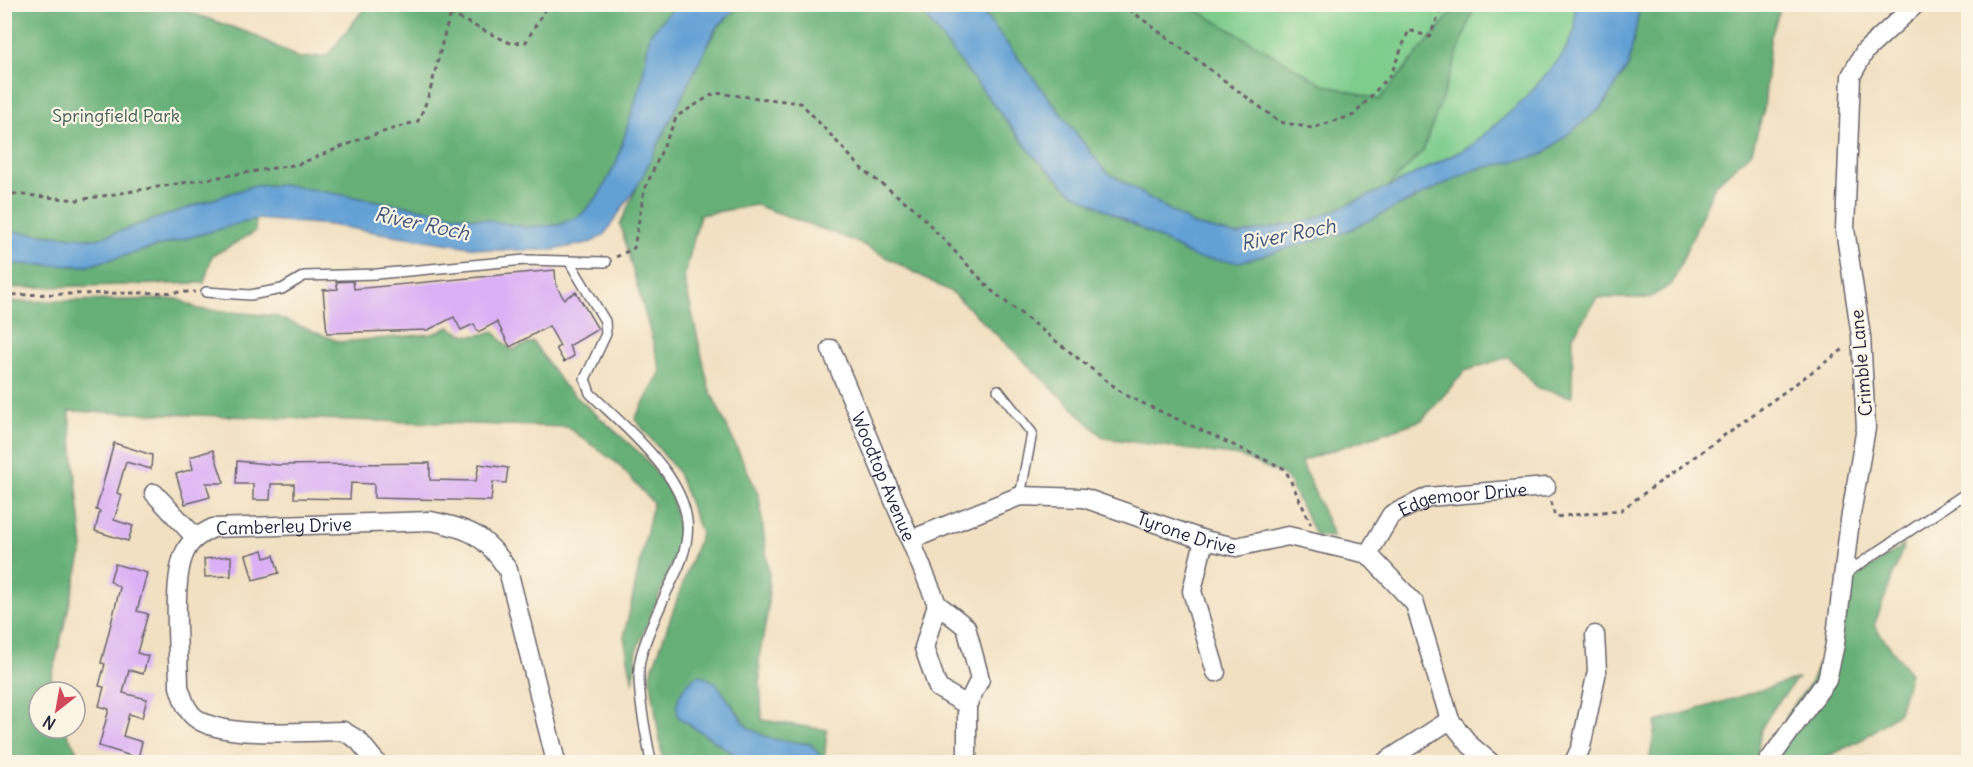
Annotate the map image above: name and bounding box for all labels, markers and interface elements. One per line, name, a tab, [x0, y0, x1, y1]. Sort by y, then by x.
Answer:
park label: Springfield Park	[52, 104, 180, 127]
water label: River Roch	[372, 201, 472, 245]
water label: River Roch	[1238, 212, 1338, 255]
street label: Crimble Lane	[1845, 309, 1877, 417]
street label: Woodtop Avenue	[847, 408, 921, 544]
street label: Edgemoor Drive	[1394, 477, 1528, 521]
street label: Tyrone Drive	[1134, 506, 1238, 558]
street label: Camberley Drive	[216, 512, 352, 539]
north arrow	[27, 680, 87, 740]
text: N	[39, 711, 59, 734]

